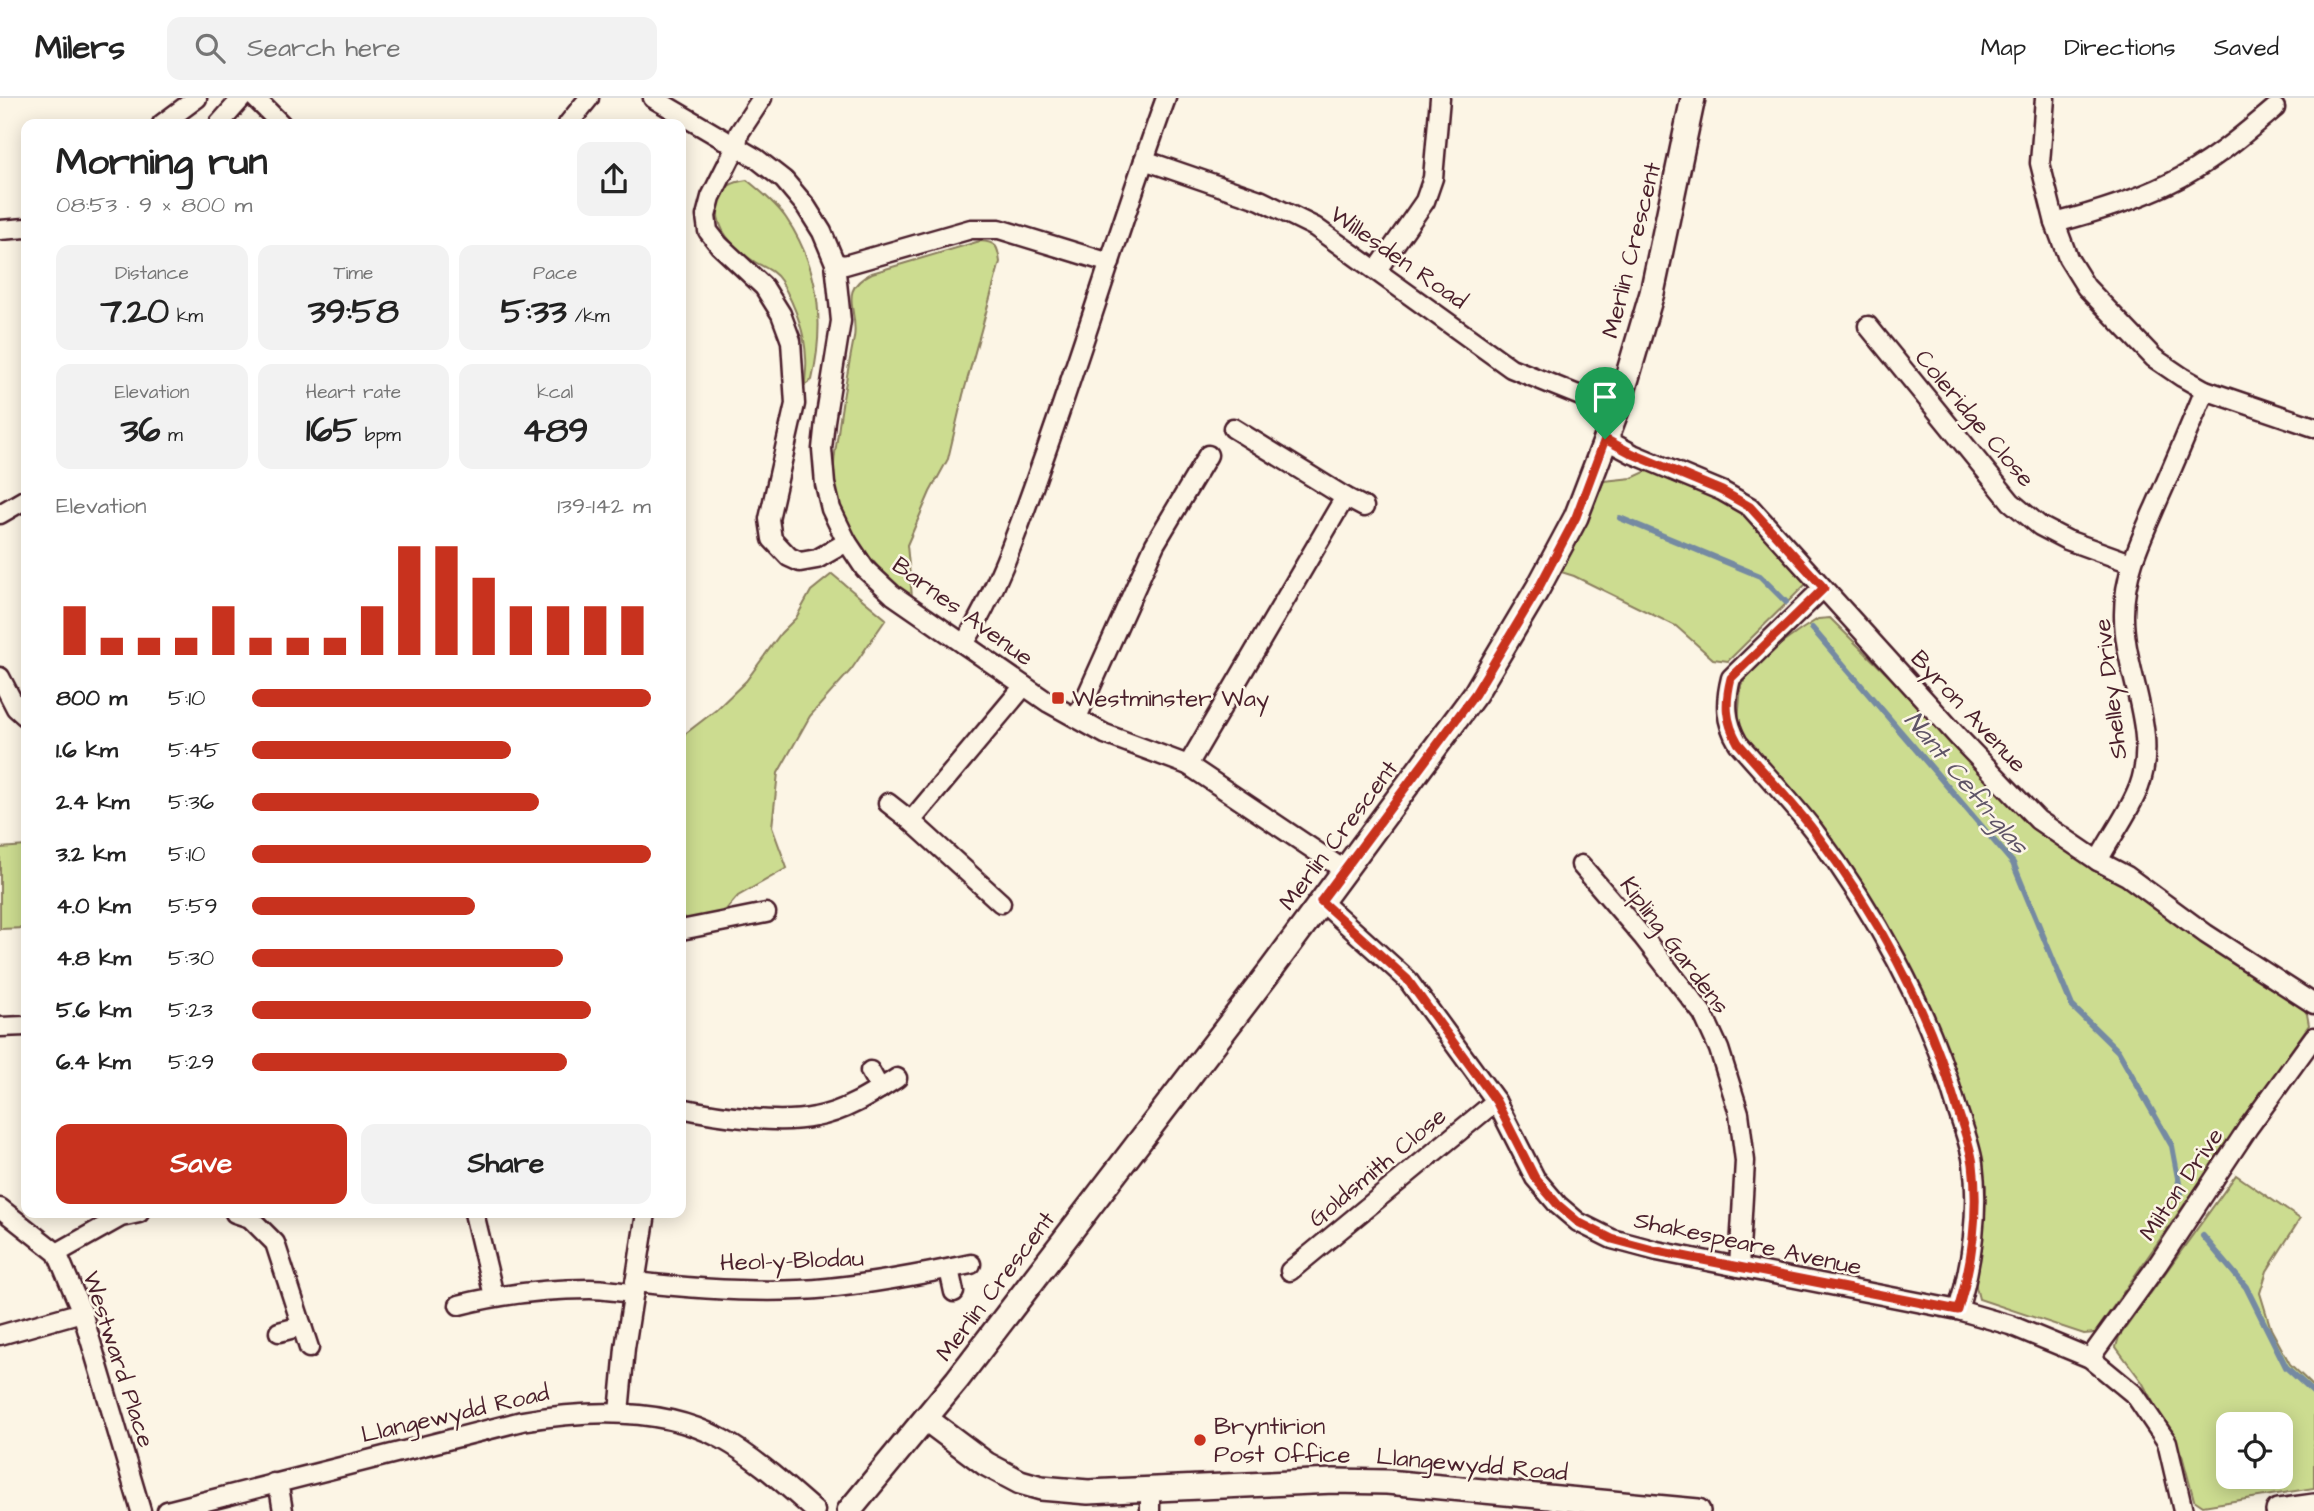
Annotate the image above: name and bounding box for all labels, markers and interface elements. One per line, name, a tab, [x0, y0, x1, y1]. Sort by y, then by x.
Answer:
search box	[167, 17, 657, 80]
text: Milers	[35, 25, 125, 71]
icon: search	[191, 29, 229, 67]
text: Search here	[247, 30, 401, 66]
text: Map	[1981, 31, 2026, 65]
text: Directions	[2064, 31, 2176, 65]
text: Saved	[2214, 31, 2279, 65]
text: Morning run	[56, 137, 268, 189]
button: share	[577, 142, 651, 216]
street label: Merlin Crescent	[1594, 158, 1670, 342]
text: 08:53 · 9 × 800 m	[56, 189, 252, 221]
street label: Willesden Road	[1323, 198, 1474, 318]
text: Distance	[115, 260, 189, 287]
text: Time	[334, 260, 373, 287]
text: Pace	[533, 260, 577, 287]
text: 7.20	[101, 287, 169, 336]
text: 39:58	[308, 287, 399, 336]
text: 5:33	[501, 287, 567, 336]
text: km	[169, 303, 203, 330]
text: /km	[567, 303, 610, 330]
street label: Coleridge Close	[1906, 342, 2042, 496]
pin	[1575, 367, 1635, 439]
icon: arrive	[1586, 378, 1624, 416]
text: Elevation	[114, 379, 189, 406]
text: Heart rate	[306, 379, 401, 406]
text: kcal	[537, 379, 573, 406]
text: 36	[121, 406, 161, 455]
text: 165	[306, 406, 357, 455]
text: 489	[522, 406, 588, 455]
text: m	[161, 422, 183, 449]
text: bpm	[357, 422, 401, 449]
text: Elevation	[56, 490, 147, 522]
text: 139–142 m	[557, 490, 651, 522]
street label: Barnes Avenue	[885, 549, 1040, 675]
street label: Shelley Drive	[2085, 616, 2137, 761]
street label: Byron Avenue	[1902, 643, 2034, 781]
text: 800 m	[56, 682, 127, 714]
text: 5:10	[168, 682, 206, 714]
place label: Westminster Way	[1072, 682, 1269, 717]
marker: Westminster Way	[1050, 690, 1066, 706]
water label: Nant Cefn-glas	[1895, 704, 2038, 864]
text: 1.6 km	[56, 734, 118, 766]
text: 5:45	[168, 734, 220, 766]
street label: Merlin Crescent	[1271, 753, 1407, 918]
text: 2.4 km	[56, 786, 129, 818]
text: 5:36	[168, 786, 214, 818]
text: 3.2 km	[56, 838, 125, 870]
text: 5:10	[168, 838, 206, 870]
street label: Kipling Gardens	[1610, 870, 1737, 1022]
text: 4.0 km	[56, 890, 131, 922]
text: 5:59	[168, 890, 218, 922]
text: 4.8 km	[56, 942, 131, 974]
text: 5:30	[168, 942, 214, 974]
text: 5.6 km	[56, 994, 131, 1026]
text: 5:23	[168, 994, 213, 1026]
text: 6.4 km	[56, 1046, 131, 1078]
text: 5:29	[168, 1046, 214, 1078]
street label: Goldsmith Close	[1301, 1100, 1454, 1236]
street label: Milton Drive	[2131, 1121, 2232, 1248]
button: Save	[56, 1124, 347, 1204]
button: Share	[361, 1124, 651, 1204]
street label: Shakespeare Avenue	[1631, 1203, 1865, 1285]
street label: Merlin Crescent	[928, 1204, 1064, 1369]
street label: Heol-y-Blodau	[720, 1241, 865, 1281]
street label: Westward Place	[74, 1267, 163, 1452]
street label: Llangewydd Road	[358, 1376, 553, 1453]
place label: Bryntirion Post Office	[1214, 1410, 1351, 1472]
map controls	[2216, 1412, 2293, 1489]
button: locate	[2216, 1412, 2293, 1489]
marker: Bryntirion Post Office	[1192, 1432, 1208, 1448]
street label: Llangewydd Road	[1375, 1440, 1569, 1491]

